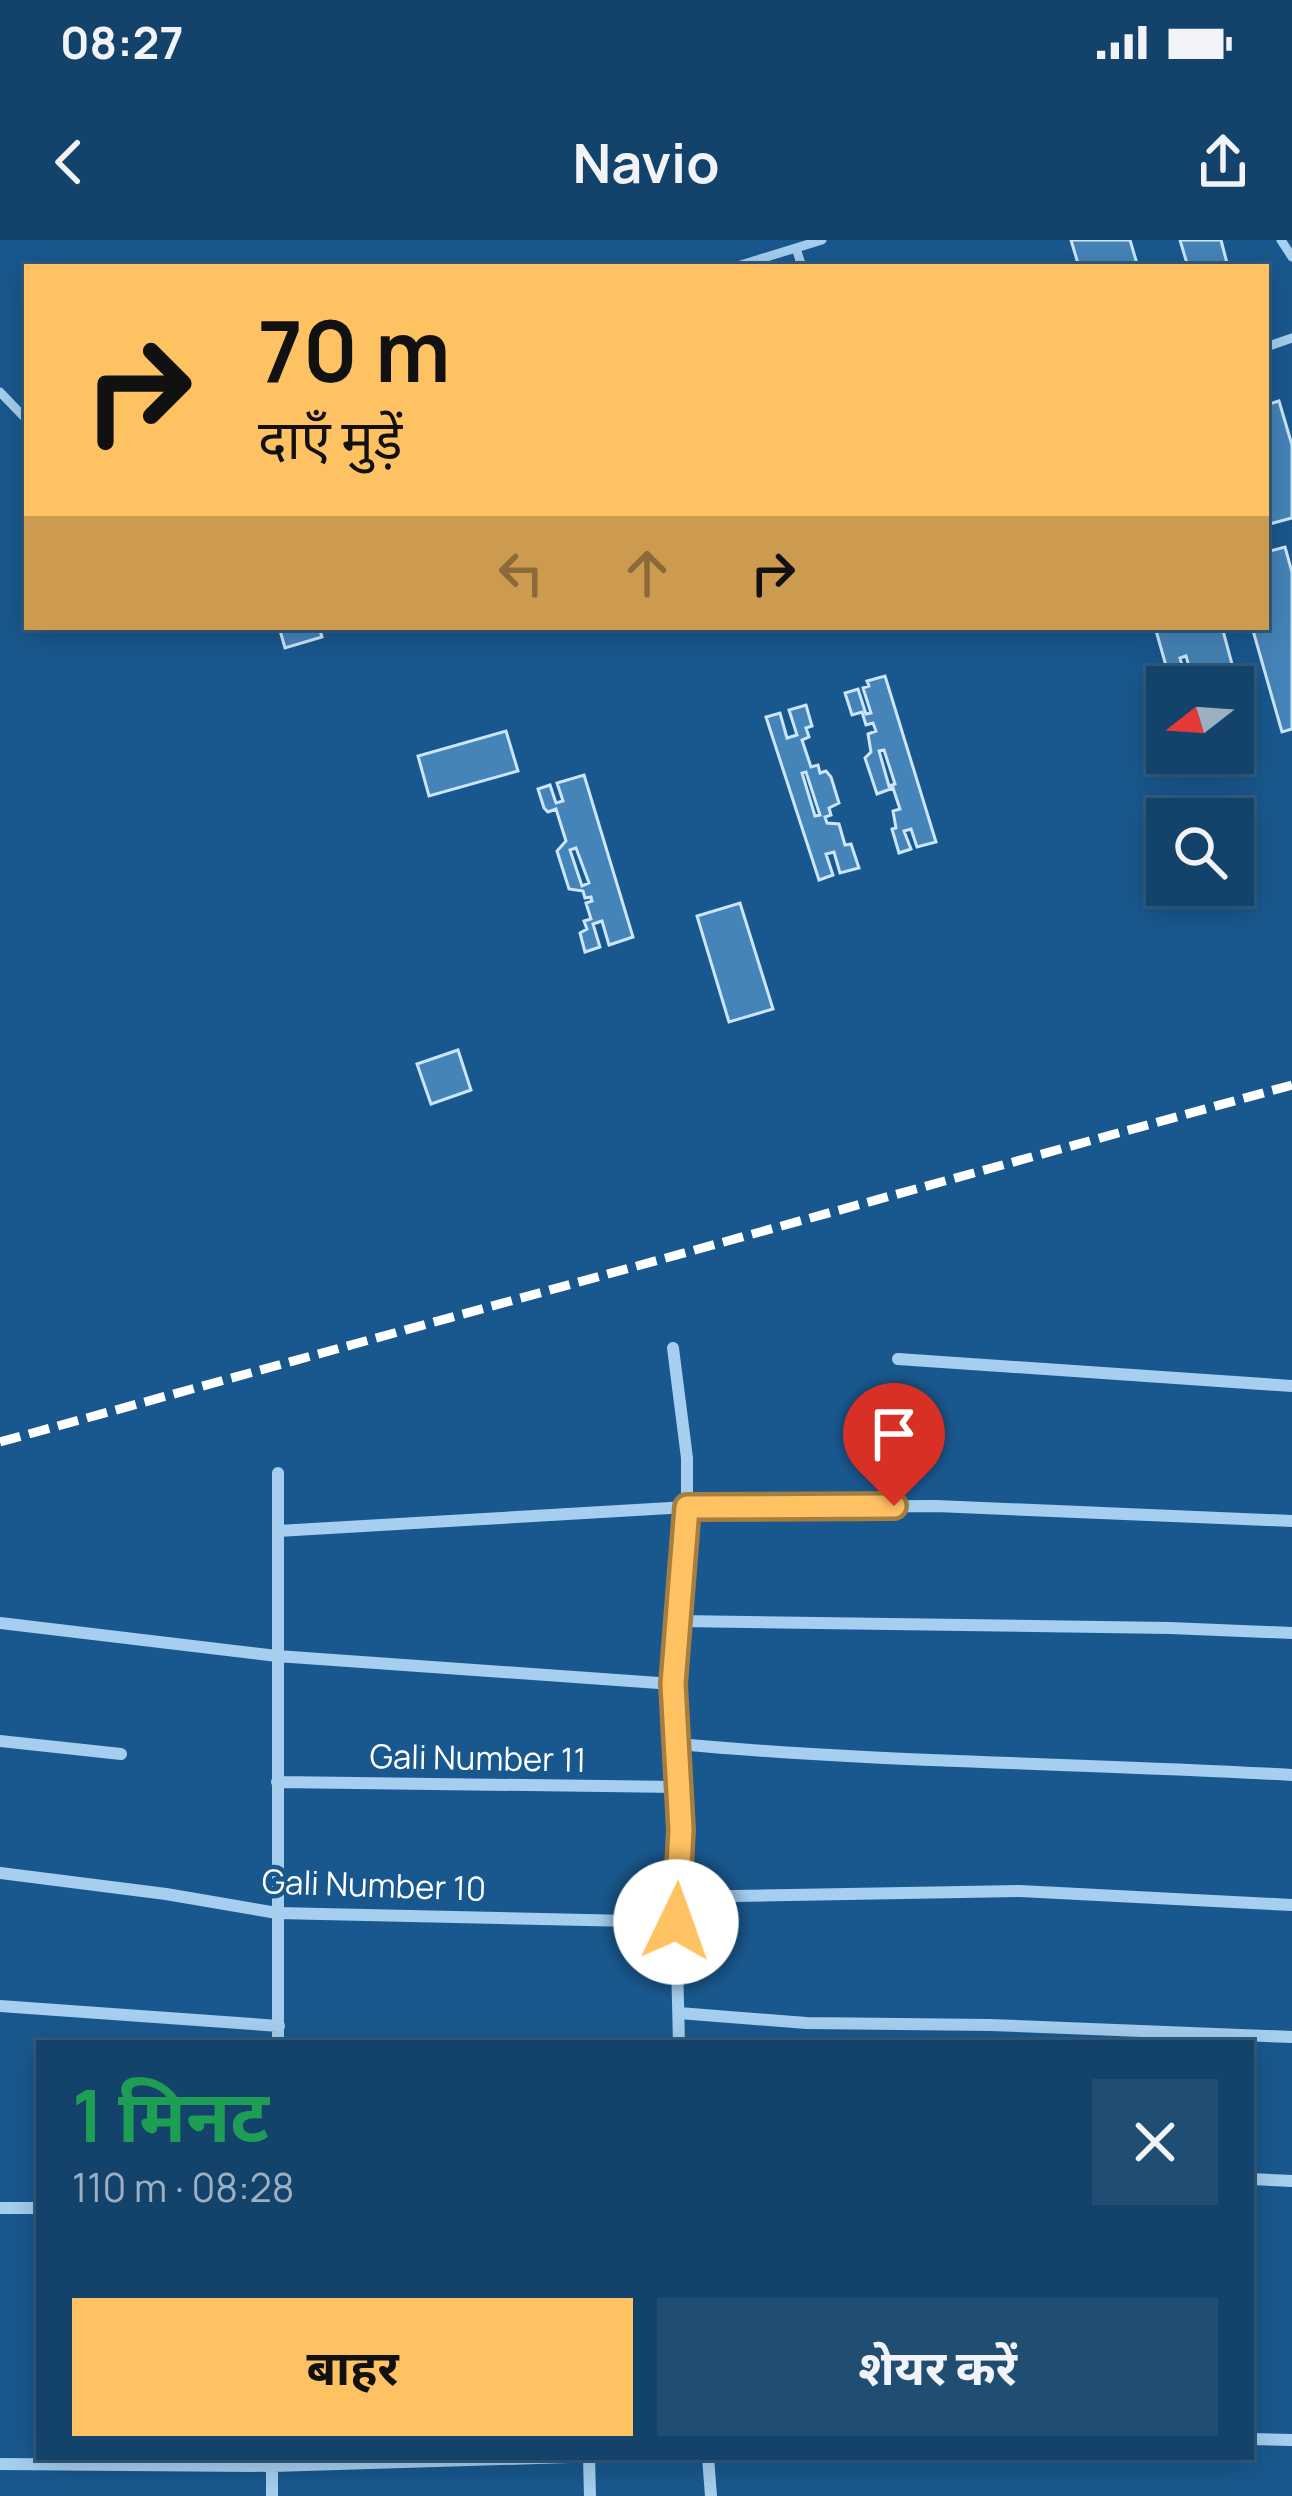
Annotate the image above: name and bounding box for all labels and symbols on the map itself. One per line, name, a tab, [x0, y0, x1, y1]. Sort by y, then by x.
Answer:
north arrow	[1146, 666, 1254, 774]
pin	[843, 1383, 945, 1506]
street label: Gali Number 11	[369, 1733, 587, 1782]
street label: Gali Number 10	[261, 1858, 487, 1911]
position arrow	[613, 1859, 739, 1985]

